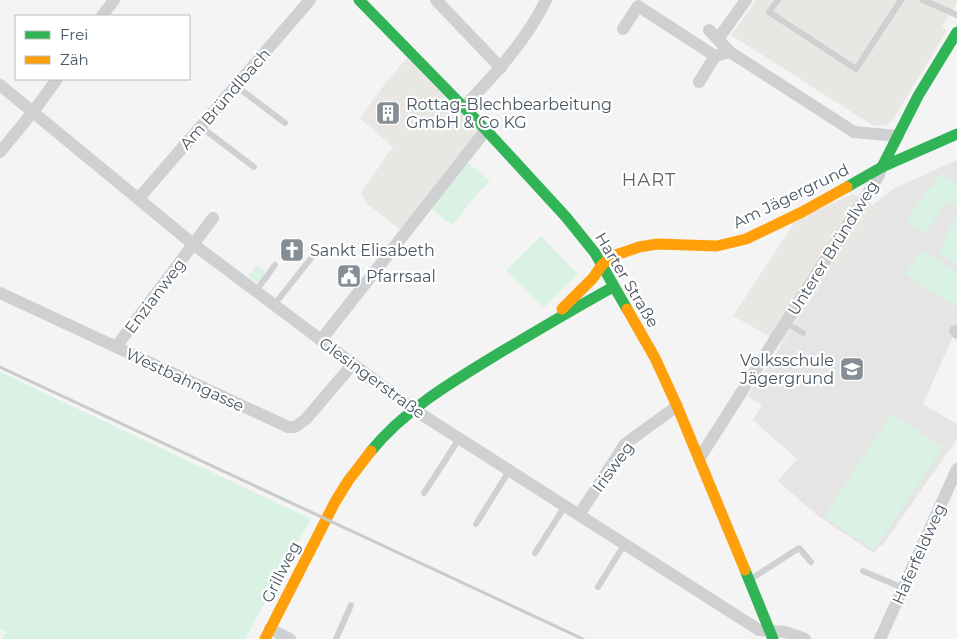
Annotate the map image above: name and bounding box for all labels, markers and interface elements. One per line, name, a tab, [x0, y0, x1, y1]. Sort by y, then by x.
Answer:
legend	[15, 15, 190, 80]
text: Frei	[60, 25, 88, 44]
street label: Am Bründlbach	[176, 45, 274, 153]
text: Zäh	[60, 50, 89, 69]
place label: Rottag-Blechbearbeitung GmbH & Co KG	[406, 95, 612, 132]
building icon: Rottag-Blechbearbeitung GmbH & Co KG	[375, 100, 401, 126]
street label: Am Jägergrund	[730, 160, 852, 232]
district label: HART	[622, 169, 676, 191]
street label: Unterer Bründlweg	[784, 177, 882, 319]
street label: Harter Straße	[591, 229, 663, 331]
church icon: Sankt Elisabeth	[279, 237, 305, 263]
place label: Sankt Elisabeth	[310, 241, 435, 260]
street label: Enzianweg	[121, 255, 189, 337]
public building icon: Pfarrsaal	[336, 263, 362, 289]
place label: Pfarrsaal	[366, 267, 436, 286]
street label: Glesingerstraße	[315, 333, 429, 423]
street label: Westbahngasse	[123, 344, 247, 416]
place label: Volksschule Jägergrund	[739, 351, 834, 388]
school or university icon: Volksschule Jägergrund	[839, 356, 865, 382]
street label: Irisweg	[588, 438, 638, 496]
street label: Haferfeldweg	[888, 501, 950, 607]
street label: Grillweg	[258, 538, 304, 606]

